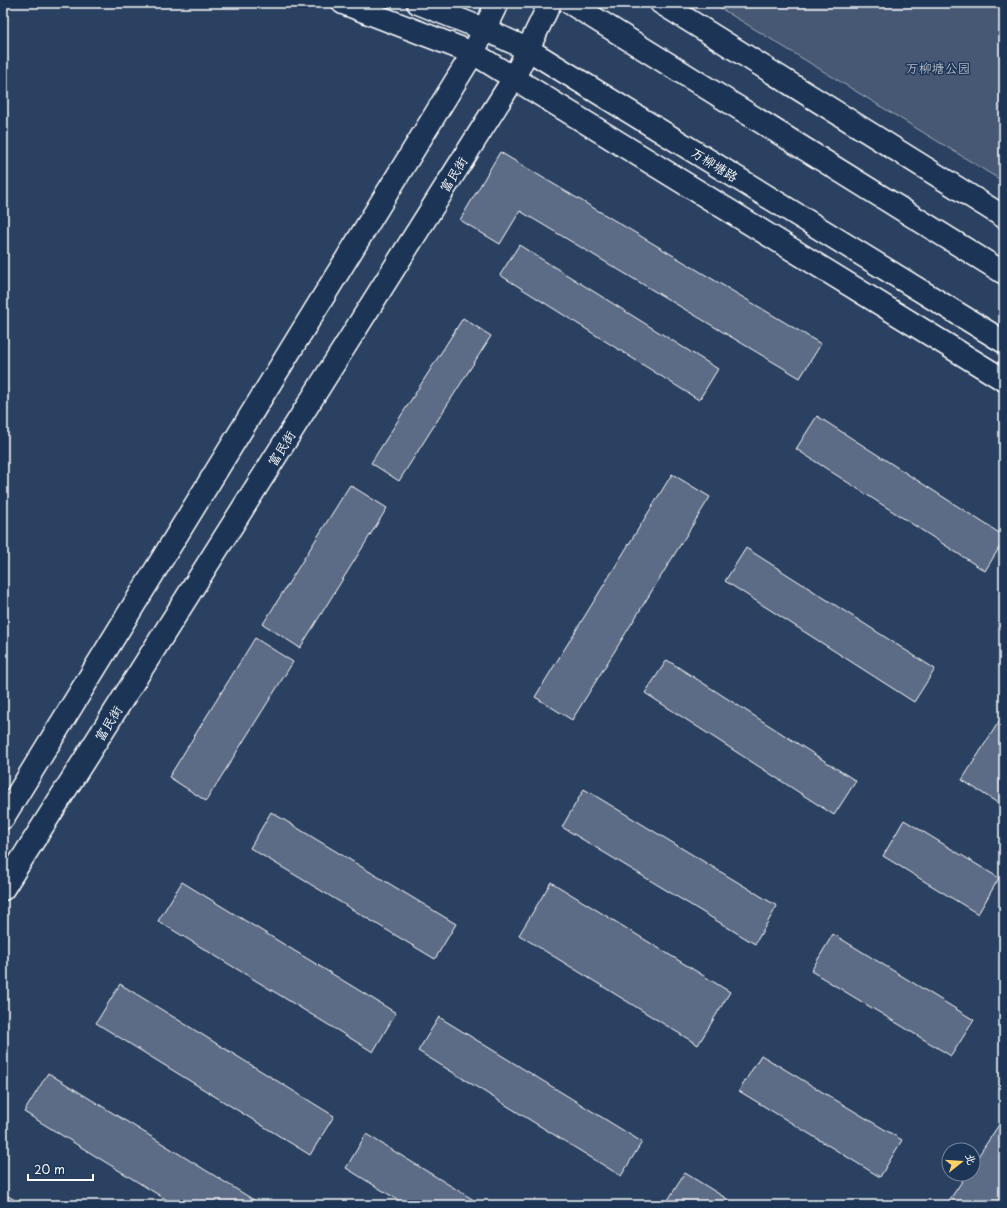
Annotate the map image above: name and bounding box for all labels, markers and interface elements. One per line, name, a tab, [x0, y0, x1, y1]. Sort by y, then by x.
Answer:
park label: 万柳塘公园	[905, 58, 971, 77]
street label: 万柳塘路	[688, 142, 742, 186]
street label: 富民街	[435, 152, 471, 196]
street label: 富民街	[263, 426, 299, 470]
street label: 富民街	[90, 701, 126, 745]
north arrow	[941, 1142, 981, 1182]
text: 北	[961, 1151, 981, 1167]
scale bar	[28, 1156, 93, 1182]
text: 20 m	[34, 1160, 65, 1178]

